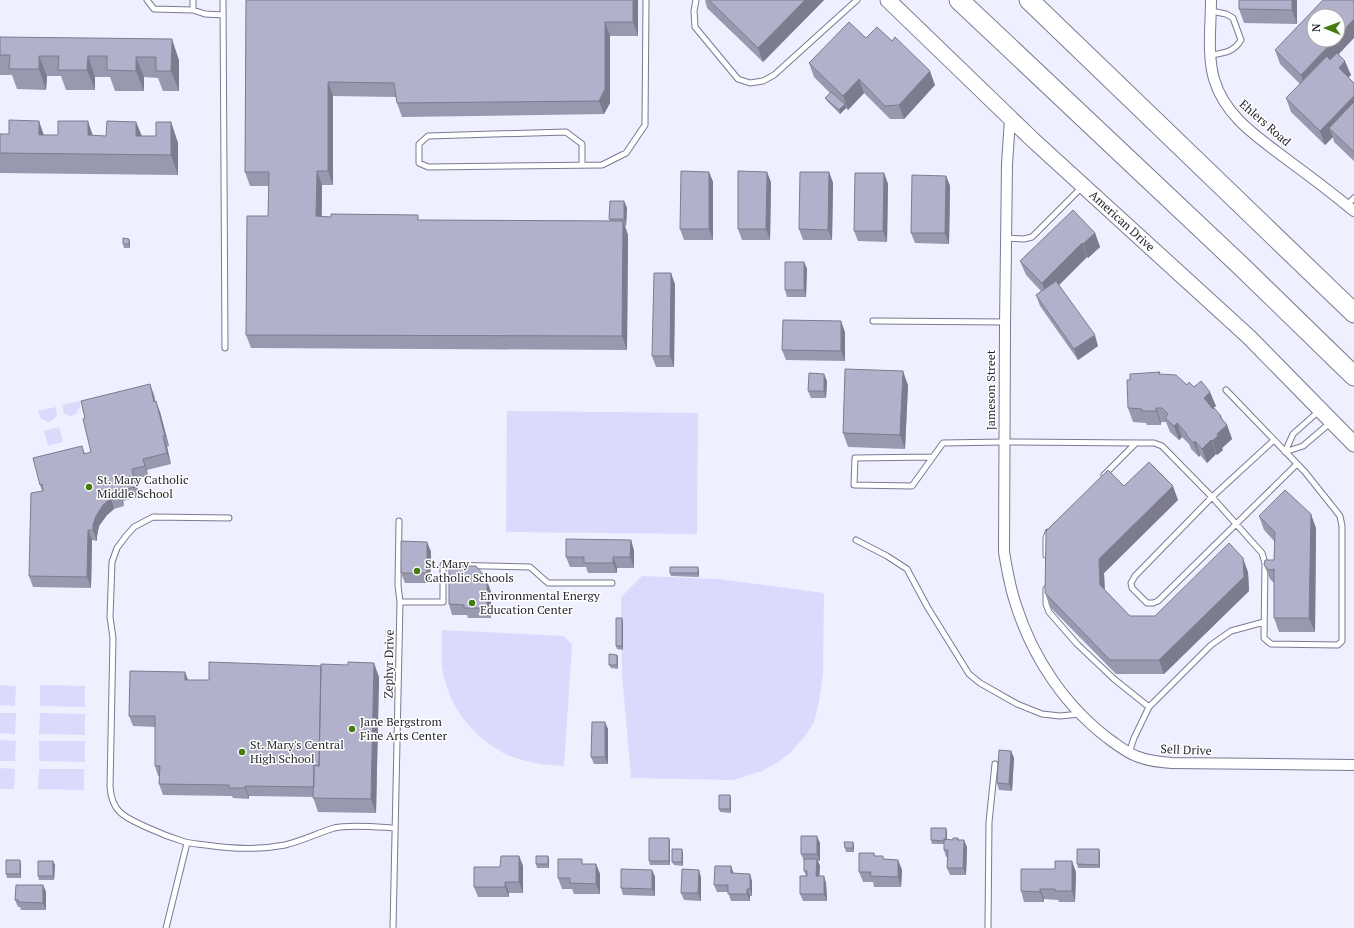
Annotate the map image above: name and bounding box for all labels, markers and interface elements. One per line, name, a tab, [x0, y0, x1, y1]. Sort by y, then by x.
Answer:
north arrow	[1306, 8, 1346, 48]
text: N	[1309, 23, 1323, 32]
street label: Ehlers Road	[1237, 96, 1294, 149]
street label: American Drive	[1087, 187, 1158, 254]
street label: Jameson Street	[983, 349, 998, 430]
place label: St. Mary Catholic Middle School	[97, 472, 189, 501]
marker: St. Mary Catholic Middle School	[84, 482, 94, 492]
place label: St. Mary Catholic Schools	[425, 556, 514, 585]
marker: St. Mary Catholic Schools	[412, 566, 422, 576]
place label: Environmental Energy Education Center	[480, 588, 601, 617]
marker: Environmental Energy Education Center	[467, 598, 477, 608]
street label: Zephyr Drive	[380, 629, 397, 699]
place label: Jane Bergstrom Fine Arts Center	[360, 714, 447, 743]
marker: Jane Bergstrom Fine Arts Center	[347, 724, 357, 734]
place label: St. Mary's Central High School	[250, 737, 344, 766]
street label: Sell Drive	[1160, 741, 1212, 758]
marker: St. Mary's Central High School	[237, 747, 247, 757]

